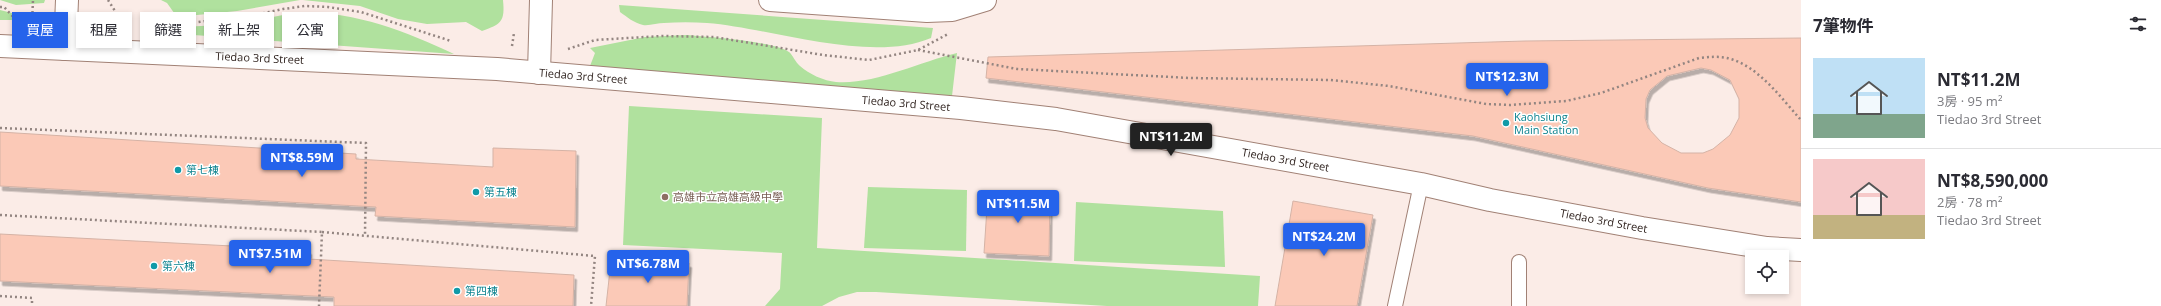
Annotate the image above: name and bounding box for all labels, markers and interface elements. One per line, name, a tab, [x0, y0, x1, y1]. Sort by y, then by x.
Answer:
chip: 買屋	[12, 12, 68, 48]
chip: 租屋	[76, 12, 132, 48]
chip: 篩選	[140, 12, 196, 48]
chip: 新上架	[204, 12, 274, 48]
chip: 公寓	[282, 12, 338, 48]
icon: filters	[2127, 13, 2149, 35]
text: 7筆物件	[1813, 14, 1874, 37]
street label: Tiedao 3rd Street	[215, 48, 304, 67]
pin: NT$12.3M	[1466, 63, 1548, 97]
street label: Tiedao 3rd Street	[538, 65, 628, 87]
text: NT$12.3M	[1475, 67, 1539, 85]
text: NT$11.2M	[1937, 68, 2020, 91]
icon: home	[1845, 74, 1893, 122]
street label: Tiedao 3rd Street	[861, 92, 951, 114]
text: 3房 · 95 m²	[1937, 92, 2002, 110]
place label: Kaohsiung Main Station	[1514, 109, 1579, 137]
text: Tiedao 3rd Street	[1937, 110, 2042, 128]
marker: Kaohsiung Main Station	[1501, 118, 1511, 128]
pin: NT$11.2M	[1130, 123, 1212, 157]
text: NT$11.2M	[1139, 127, 1203, 145]
pin: NT$8.59M	[261, 144, 343, 178]
street label: Tiedao 3rd Street	[1241, 144, 1331, 175]
text: NT$8.59M	[270, 148, 334, 166]
place label: 第七棟	[186, 162, 219, 177]
marker: 第七棟	[173, 165, 183, 175]
text: NT$8,590,000	[1937, 169, 2048, 192]
icon: home	[1845, 175, 1893, 223]
place label: 第五棟	[484, 184, 517, 199]
marker: 第五棟	[471, 187, 481, 197]
place label: 高雄市立高雄高級中學	[673, 189, 783, 204]
pin: NT$11.5M	[977, 190, 1059, 224]
marker: 高雄市立高雄高級中學	[660, 192, 670, 202]
text: 2房 · 78 m²	[1937, 193, 2002, 211]
text: NT$11.5M	[986, 194, 1050, 212]
street label: Tiedao 3rd Street	[1559, 205, 1649, 236]
text: Tiedao 3rd Street	[1937, 211, 2042, 229]
pin: NT$24.2M	[1283, 223, 1365, 257]
text: NT$24.2M	[1292, 227, 1356, 245]
pin: NT$7.51M	[229, 240, 311, 274]
text: NT$7.51M	[238, 244, 302, 262]
pin: NT$6.78M	[607, 250, 689, 284]
map controls	[1745, 250, 1789, 294]
button: locate	[1745, 250, 1789, 294]
text: NT$6.78M	[616, 254, 680, 272]
place label: 第六棟	[162, 258, 195, 273]
marker: 第六棟	[149, 261, 159, 271]
place label: 第四棟	[465, 283, 498, 298]
marker: 第四棟	[452, 286, 462, 296]

